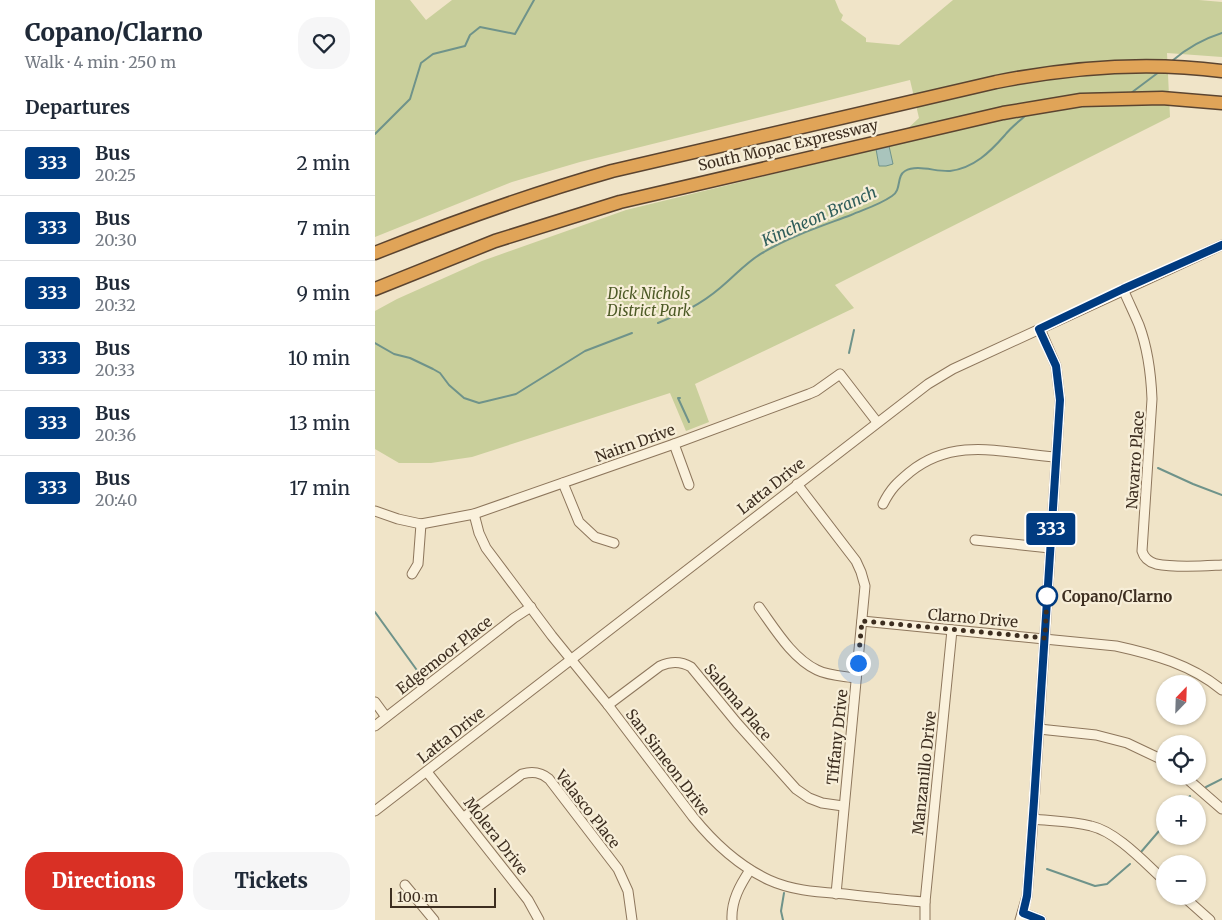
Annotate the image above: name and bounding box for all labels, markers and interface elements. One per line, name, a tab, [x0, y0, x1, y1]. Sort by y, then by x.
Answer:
text: Copano/Clarno	[25, 17, 203, 48]
button: heart	[298, 17, 350, 69]
text: Walk · 4 min · 250 m	[25, 52, 176, 72]
text: Departures	[25, 95, 130, 119]
street label: South Mopac Expressway	[696, 115, 880, 175]
text: Bus	[95, 141, 130, 165]
text: 333	[38, 151, 67, 174]
text: 2 min	[297, 151, 350, 175]
text: 20:25	[95, 165, 136, 185]
water label: Kincheon Branch	[758, 182, 879, 251]
text: Bus	[95, 206, 130, 230]
text: 333	[38, 216, 67, 239]
text: 7 min	[297, 216, 350, 240]
text: 20:30	[95, 230, 137, 250]
text: Bus	[95, 271, 130, 295]
text: 333	[38, 281, 67, 304]
text: 9 min	[296, 281, 350, 305]
park label: Dick Nichols District Park	[606, 284, 692, 320]
text: 20:32	[95, 295, 136, 315]
text: Bus	[95, 336, 130, 360]
text: 333	[38, 346, 67, 369]
text: 10 min	[288, 346, 350, 370]
text: 20:33	[95, 360, 135, 380]
text: Bus	[95, 401, 130, 425]
street label: Navarro Place	[1122, 410, 1148, 510]
text: 333	[38, 411, 67, 434]
text: 13 min	[289, 411, 350, 435]
street label: Nairn Drive	[592, 420, 678, 466]
text: 20:36	[95, 425, 136, 445]
street label: Latta Drive	[734, 454, 809, 518]
text: Bus	[95, 466, 130, 490]
text: 333	[38, 476, 67, 499]
text: 17 min	[290, 476, 350, 500]
text: 20:40	[95, 490, 137, 510]
line badge: 333	[1022, 513, 1080, 545]
text: 333	[1036, 517, 1066, 540]
marker: Copano/Clarno	[1036, 585, 1058, 607]
place label: Copano/Clarno	[1062, 587, 1172, 606]
street label: Clarno Drive	[927, 605, 1019, 631]
street label: Edgemoor Place	[392, 612, 496, 698]
your location	[846, 651, 871, 676]
street label: Saloma Place	[700, 660, 776, 744]
north arrow	[1156, 675, 1206, 725]
map controls	[1156, 675, 1206, 905]
street label: Tiffany Drive	[823, 688, 851, 786]
street label: Latta Drive	[414, 703, 489, 767]
street label: San Simeon Drive	[622, 705, 714, 819]
street label: Manzanillo Drive	[908, 710, 940, 836]
button: locate	[1156, 735, 1206, 785]
street label: Velasco Place	[551, 765, 625, 852]
street label: Molera Drive	[460, 794, 532, 879]
button: +	[1156, 795, 1206, 845]
button: Directions	[25, 852, 183, 910]
button: Tickets	[193, 852, 350, 910]
button: −	[1156, 855, 1206, 905]
scale bar	[390, 885, 496, 908]
text: 100 m	[397, 888, 438, 906]

